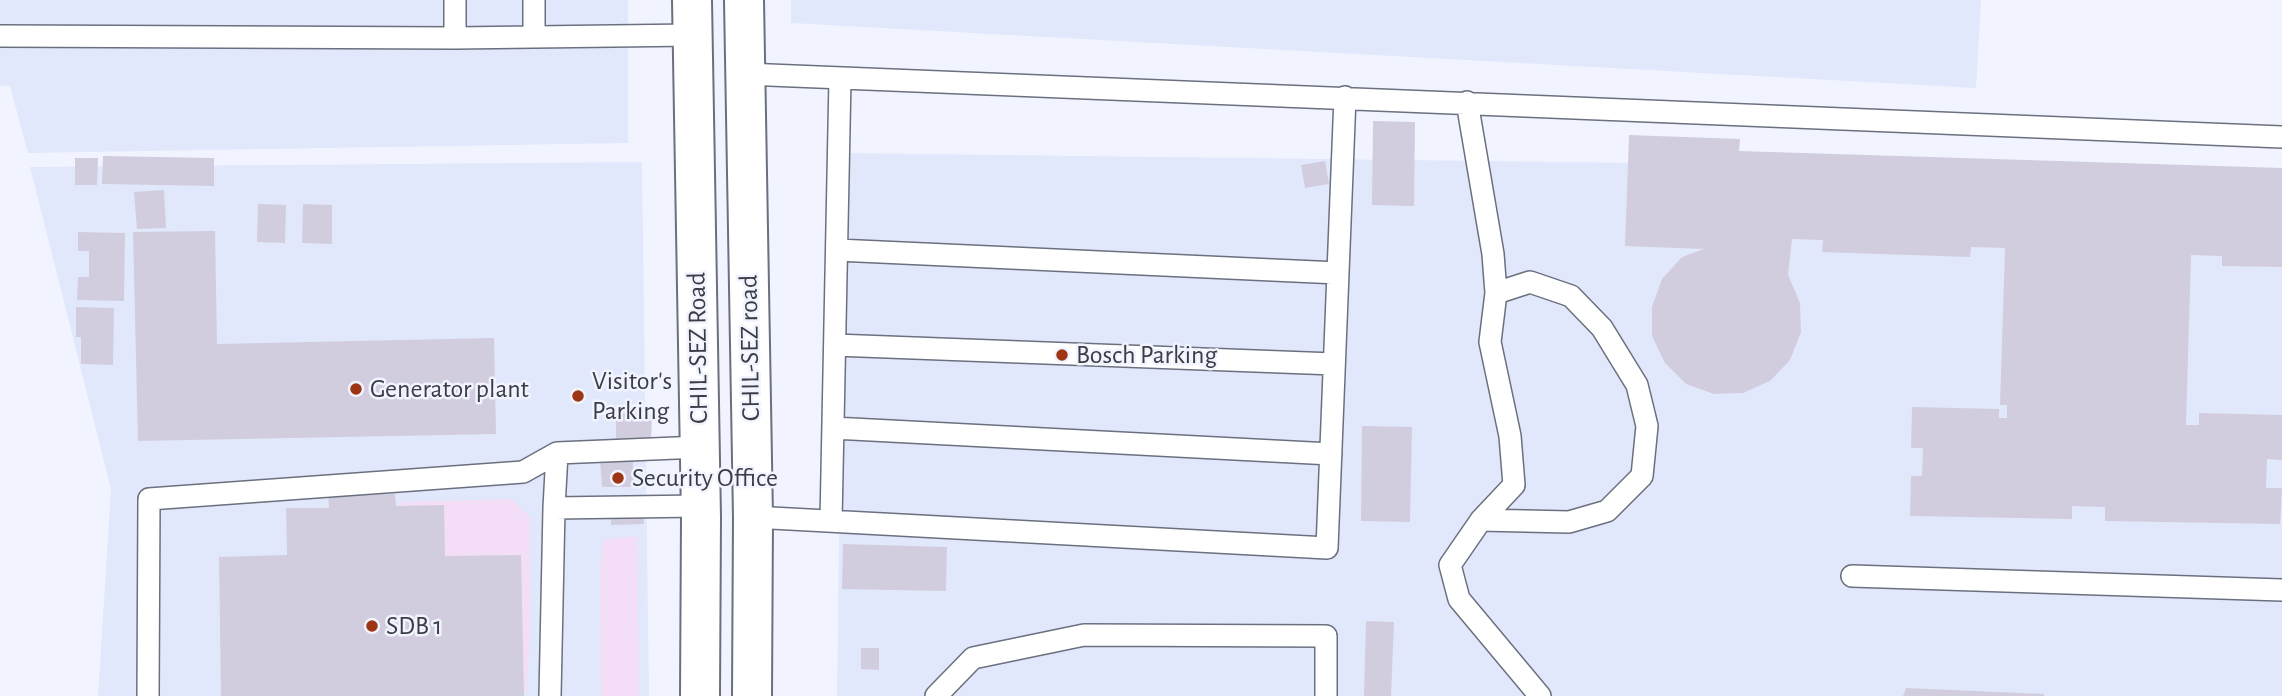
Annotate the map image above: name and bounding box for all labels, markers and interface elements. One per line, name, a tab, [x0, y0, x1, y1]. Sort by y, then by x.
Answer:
street label: CHIL-SEZ Road	[681, 272, 715, 424]
street label: CHIL-SEZ road	[733, 274, 767, 422]
place label: Bosch Parking	[1076, 339, 1217, 371]
marker: Bosch Parking	[1054, 347, 1070, 363]
place label: Visitor's Parking	[592, 365, 672, 426]
place label: Generator plant	[370, 373, 529, 405]
marker: Generator plant	[348, 381, 364, 397]
marker: Visitor's Parking	[570, 388, 586, 404]
place label: Security Office	[632, 462, 778, 494]
marker: Security Office	[610, 470, 626, 486]
place label: SDB 1	[386, 610, 442, 642]
marker: SDB 1	[364, 618, 380, 634]

